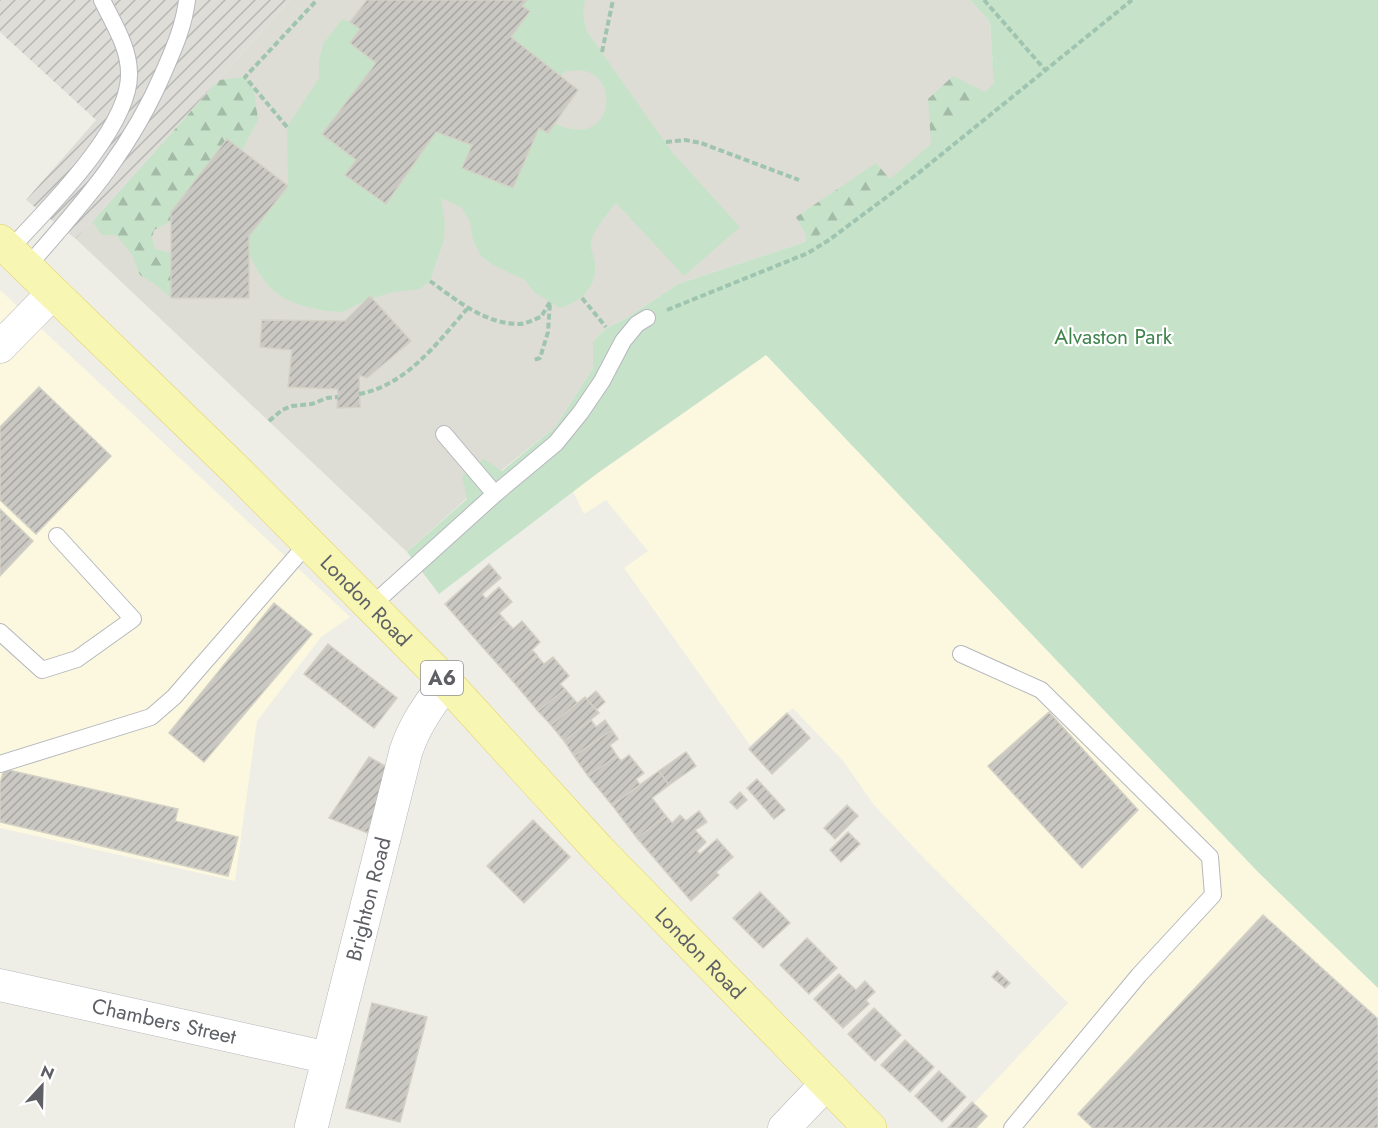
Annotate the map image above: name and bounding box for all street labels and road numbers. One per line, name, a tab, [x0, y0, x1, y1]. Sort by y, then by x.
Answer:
street label: London Road	[313, 548, 418, 653]
road number: A6	[421, 661, 463, 695]
street label: Brighton Road	[339, 834, 399, 964]
street label: London Road	[648, 901, 752, 1006]
street label: Chambers Street	[89, 991, 239, 1052]

